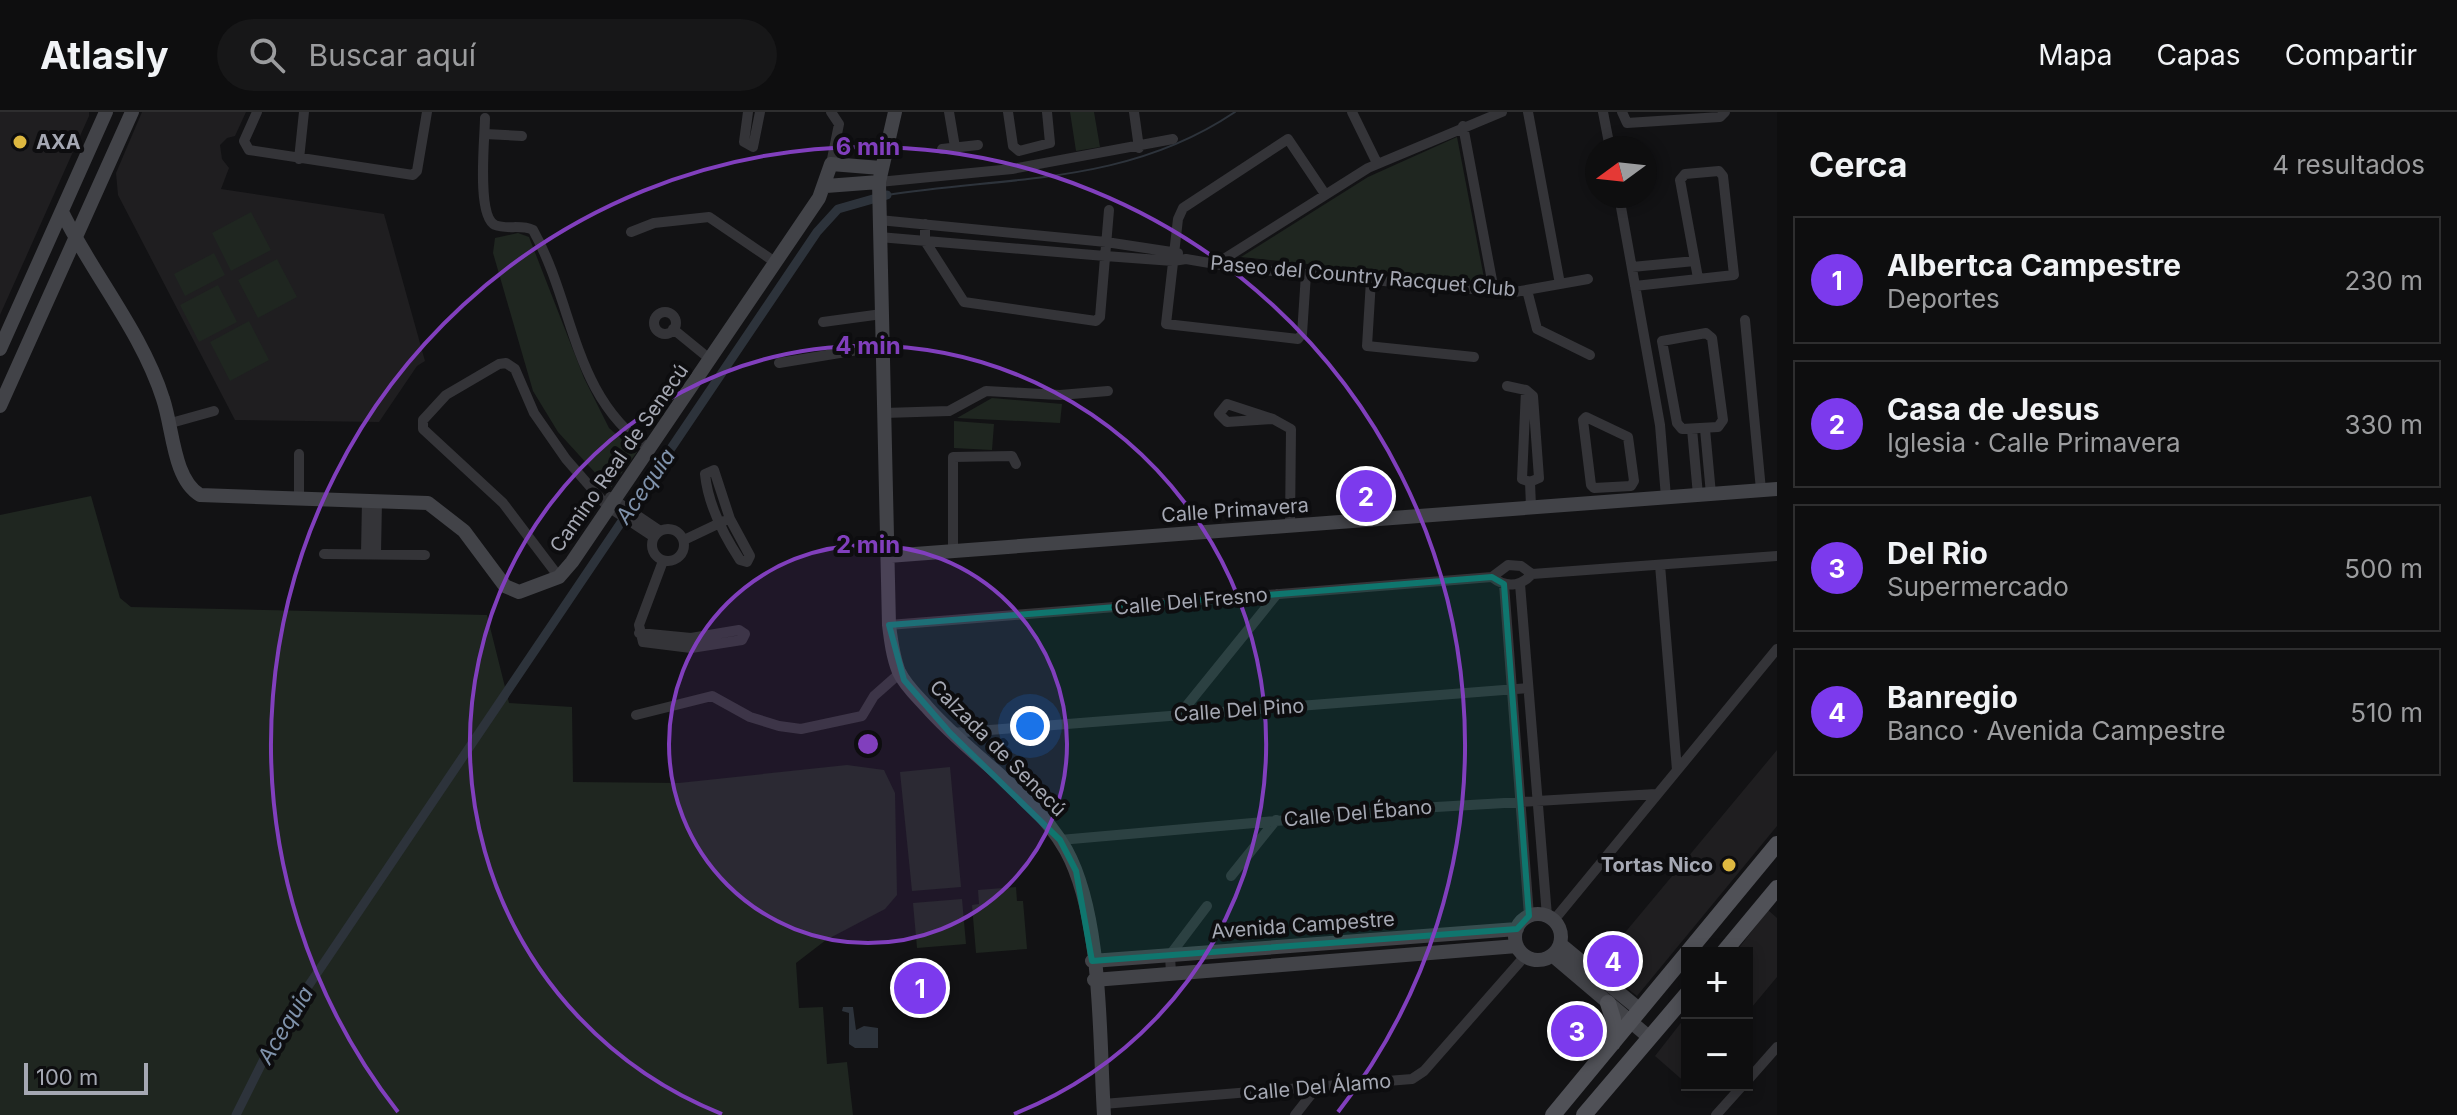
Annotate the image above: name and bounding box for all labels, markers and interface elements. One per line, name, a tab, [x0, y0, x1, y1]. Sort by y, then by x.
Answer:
search box	[217, 19, 777, 91]
text: Atlasly	[40, 32, 169, 78]
icon: search	[245, 33, 289, 77]
text: Buscar aquí	[309, 37, 476, 73]
text: Mapa	[2038, 38, 2113, 72]
text: Capas	[2157, 38, 2241, 72]
text: Compartir	[2285, 38, 2417, 72]
place label: AXA	[36, 130, 81, 154]
text: 6 min	[836, 132, 900, 161]
marker: AXA	[11, 133, 29, 151]
north arrow	[1585, 136, 1657, 208]
text: Cerca	[1809, 144, 1908, 185]
text: 4 resultados	[2272, 149, 2425, 180]
text: Albertca Campestre	[1887, 247, 2181, 283]
street label: Paseo del Country Racquet Club	[1209, 251, 1517, 301]
text: 1	[1831, 265, 1843, 296]
text: 230 m	[2345, 265, 2423, 296]
text: Deportes	[1887, 283, 2000, 314]
text: 4 min	[835, 331, 901, 360]
street label: Camino Real de Senecú	[545, 359, 693, 557]
text: Casa de Jesus	[1887, 391, 2100, 427]
text: 2	[1829, 409, 1845, 440]
text: 330 m	[2344, 409, 2423, 440]
text: Iglesia · Calle Primavera	[1887, 427, 2181, 458]
water label: Acequia	[609, 443, 680, 529]
pin: 2	[1340, 466, 1392, 526]
street label: Calle Primavera	[1160, 493, 1310, 527]
text: 2 min	[836, 530, 900, 559]
text: Del Rio	[1887, 535, 1988, 571]
text: 3	[1829, 553, 1845, 584]
text: 500 m	[2344, 553, 2423, 584]
text: Supermercado	[1887, 571, 2069, 602]
street label: Calle Del Fresno	[1113, 582, 1269, 620]
street label: Calzada de Senecú	[925, 675, 1071, 821]
text: Banregio	[1887, 679, 2018, 715]
street label: Calle Del Pino	[1173, 693, 1305, 727]
text: 4	[1828, 697, 1846, 728]
text: 510 m	[2350, 697, 2423, 728]
your location	[1010, 706, 1050, 746]
text: Banco · Avenida Campestre	[1887, 715, 2226, 746]
centre of rings	[854, 730, 882, 758]
street label: Calle Del Ébano	[1283, 794, 1433, 831]
place label: Tortas Nico	[1601, 853, 1713, 877]
marker: Tortas Nico	[1720, 856, 1738, 874]
street label: Avenida Campestre	[1210, 907, 1396, 943]
pin: 4	[1587, 931, 1639, 991]
map controls	[1681, 947, 1753, 1091]
button: +	[1681, 947, 1753, 1019]
pin: 1	[894, 958, 946, 1018]
water label: Acequia	[251, 982, 318, 1069]
pin: 3	[1551, 1001, 1603, 1061]
button: −	[1681, 1019, 1753, 1091]
scale bar	[24, 1059, 148, 1095]
text: 100 m	[36, 1064, 98, 1090]
street label: Calle Del Álamo	[1242, 1068, 1392, 1105]

